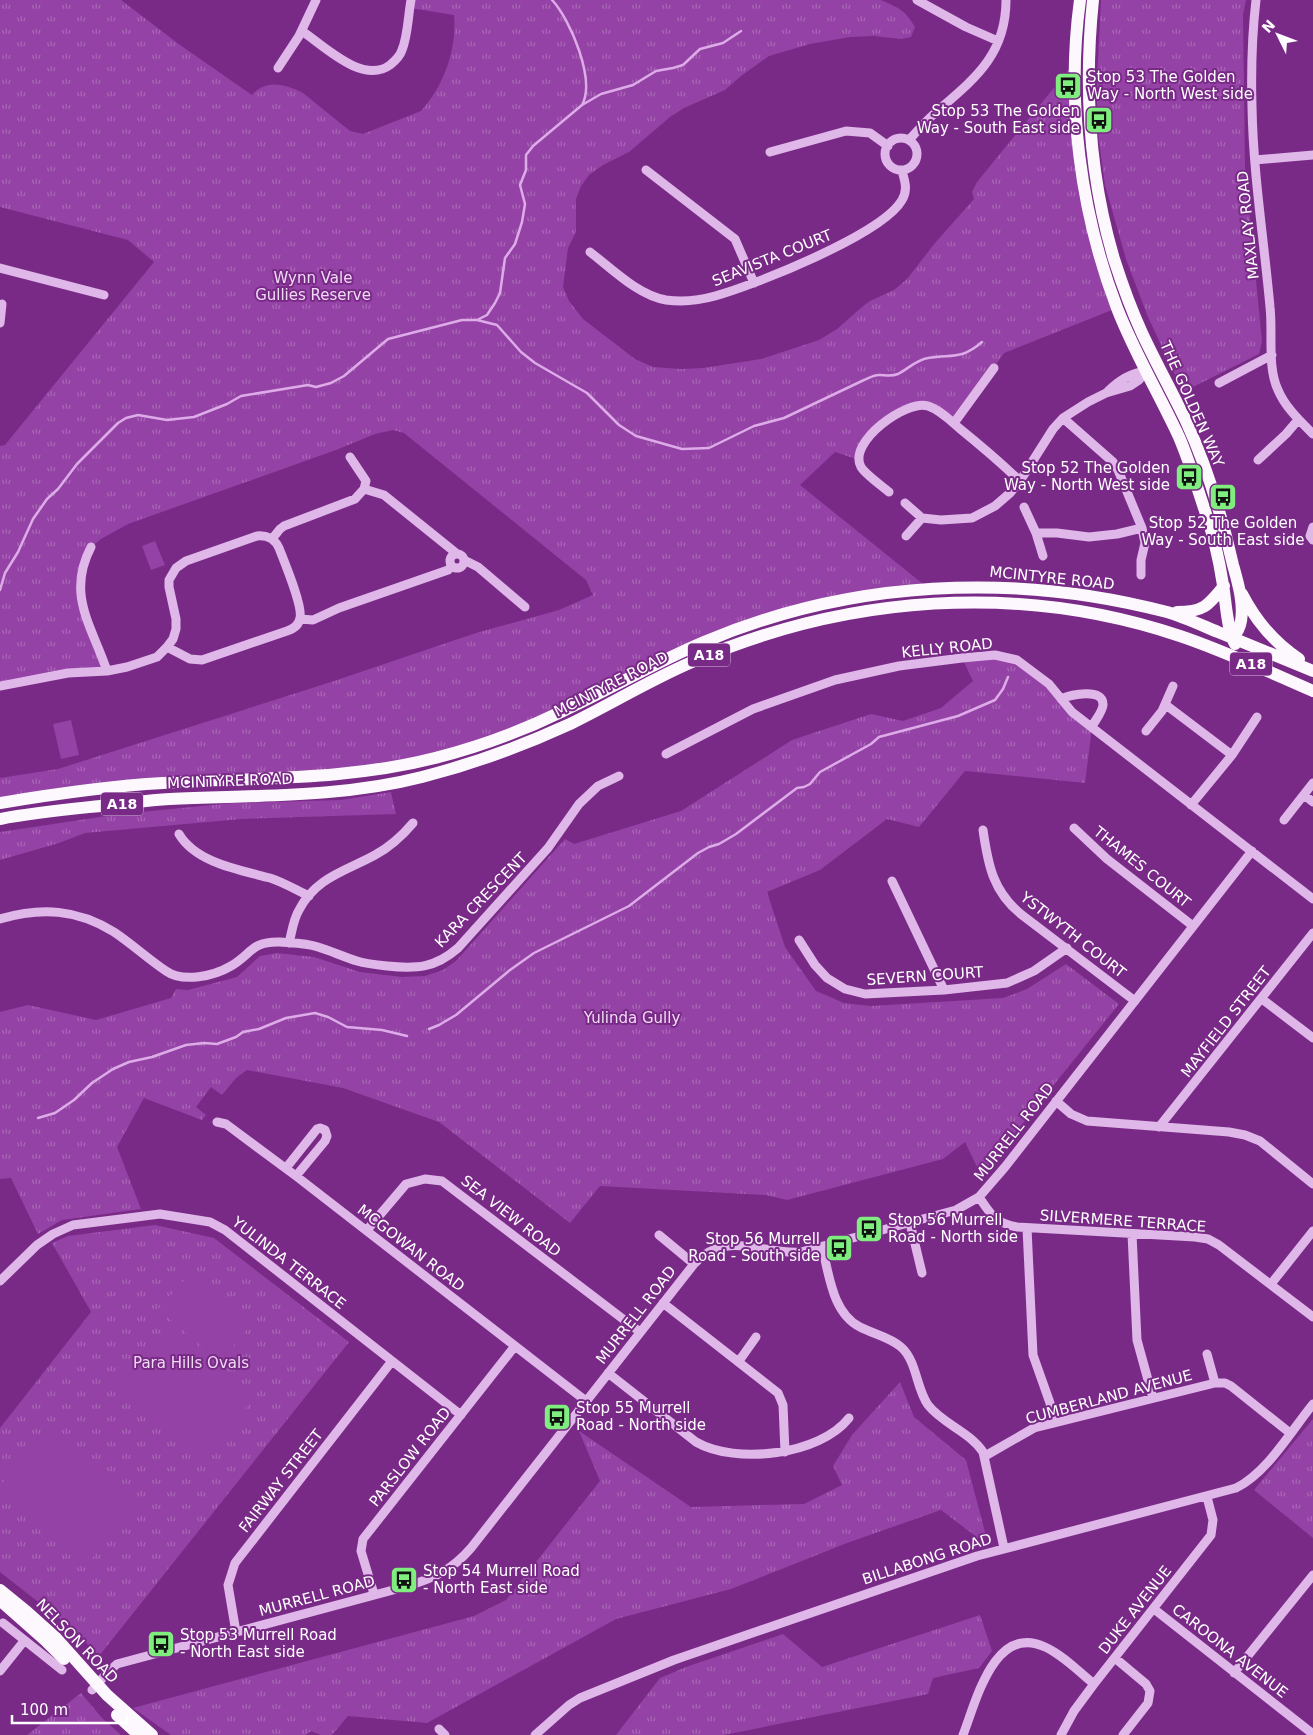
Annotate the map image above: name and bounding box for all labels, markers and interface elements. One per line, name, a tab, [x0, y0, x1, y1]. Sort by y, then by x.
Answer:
north arrow	[1253, 10, 1303, 60]
text: N	[1258, 17, 1278, 36]
place label: Stop 53 The Golden Way - North West side	[1087, 68, 1253, 103]
bus stop icon: Stop 53 The Golden Way - North West side	[1053, 71, 1083, 101]
place label: Stop 53 The Golden Way - South East side	[917, 102, 1080, 137]
bus stop icon: Stop 53 The Golden Way - South East side	[1084, 105, 1114, 135]
street label: MAXLAY ROAD	[1233, 170, 1263, 280]
street label: SEAVISTA COURT	[710, 226, 835, 290]
park label: Wynn Vale Gullies Reserve	[255, 269, 371, 304]
street label: THE GOLDEN WAY	[1156, 337, 1228, 470]
place label: Stop 52 The Golden Way - North West side	[1004, 459, 1170, 494]
bus stop icon: Stop 52 The Golden Way - North West side	[1174, 462, 1204, 492]
bus stop icon: Stop 52 The Golden Way - South East side	[1208, 482, 1238, 512]
place label: Stop 52 The Golden Way - South East side	[1141, 514, 1305, 549]
street label: MCINTYRE ROAD	[988, 562, 1116, 594]
street label: KELLY ROAD	[900, 634, 994, 662]
road number: A18	[688, 644, 730, 666]
street label: MCINTYRE ROAD	[551, 647, 671, 721]
road number: A18	[1230, 652, 1272, 676]
street label: MCINTYRE ROAD	[167, 770, 293, 792]
road number: A18	[101, 792, 143, 816]
street label: THAMES COURT	[1089, 822, 1195, 912]
street label: KARA CRESCENT	[431, 848, 531, 951]
street label: YSTWYTH COURT	[1016, 888, 1130, 982]
street label: MAYFIELD STREET	[1177, 962, 1275, 1081]
street label: SEVERN COURT	[866, 963, 985, 989]
park label: Yulinda Gully	[583, 1009, 680, 1027]
street label: MURRELL ROAD	[970, 1079, 1058, 1185]
street label: SEA VIEW ROAD	[458, 1171, 564, 1261]
street label: MCGOWAN ROAD	[354, 1201, 468, 1295]
street label: SILVERMERE TERRACE	[1039, 1206, 1207, 1236]
place label: Stop 56 Murrell Road - North side	[888, 1211, 1018, 1246]
street label: YULINDA TERRACE	[228, 1212, 349, 1313]
bus stop icon: Stop 56 Murrell Road - North side	[854, 1214, 884, 1244]
place label: Stop 56 Murrell Road - South side	[688, 1230, 820, 1265]
bus stop icon: Stop 56 Murrell Road - South side	[824, 1233, 854, 1263]
street label: MURRELL ROAD	[592, 1262, 680, 1368]
park label: Para Hills Ovals	[133, 1354, 249, 1372]
street label: CUMBERLAND AVENUE	[1024, 1366, 1194, 1428]
place label: Stop 55 Murrell Road - North side	[576, 1399, 706, 1434]
bus stop icon: Stop 55 Murrell Road - North side	[542, 1402, 572, 1432]
street label: PARSLOW ROAD	[366, 1404, 454, 1510]
street label: FAIRWAY STREET	[235, 1425, 327, 1536]
street label: BILLABONG ROAD	[860, 1530, 994, 1588]
place label: Stop 54 Murrell Road - North East side	[423, 1562, 580, 1597]
street label: DUKE AVENUE	[1095, 1562, 1175, 1658]
bus stop icon: Stop 54 Murrell Road - North East side	[389, 1565, 419, 1595]
street label: MURRELL ROAD	[257, 1572, 377, 1620]
street label: NELSON ROAD	[32, 1595, 122, 1687]
street label: CAROONA AVENUE	[1169, 1600, 1291, 1702]
place label: Stop 53 Murrell Road - North East side	[180, 1626, 337, 1661]
bus stop icon: Stop 53 Murrell Road - North East side	[146, 1629, 176, 1659]
scale bar	[12, 1692, 128, 1724]
text: 100 m	[20, 1701, 68, 1719]

